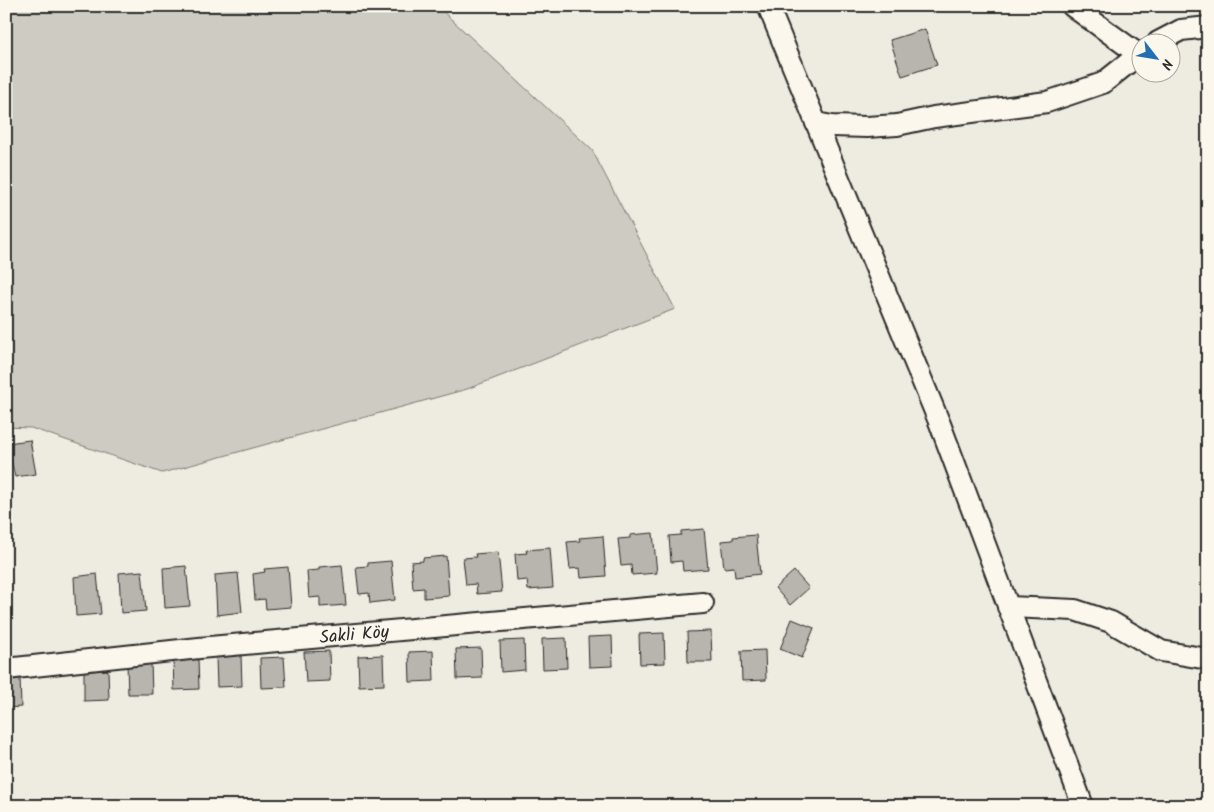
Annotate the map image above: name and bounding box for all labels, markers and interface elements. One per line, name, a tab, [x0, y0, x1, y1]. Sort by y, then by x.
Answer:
north arrow	[1132, 32, 1182, 82]
text: N	[1154, 55, 1178, 74]
street label: Sakli Köy	[318, 618, 391, 653]

